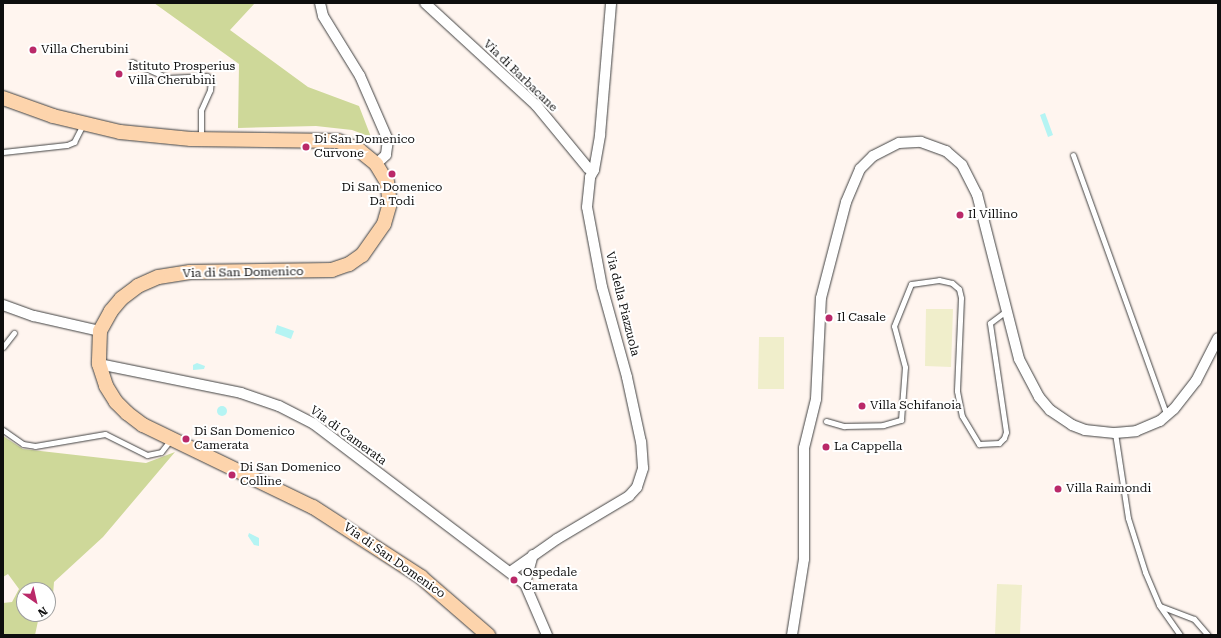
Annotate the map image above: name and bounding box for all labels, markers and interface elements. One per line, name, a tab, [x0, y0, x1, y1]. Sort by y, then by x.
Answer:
street label: Via di Barbacane	[480, 37, 560, 115]
place label: Villa Cherubini	[41, 43, 129, 57]
marker: Villa Cherubini	[28, 45, 38, 55]
place label: Istituto Prosperius Villa Cherubini	[128, 60, 235, 88]
marker: Istituto Prosperius Villa Cherubini	[113, 68, 125, 80]
place label: Di San Domenico Curvone	[314, 133, 415, 161]
marker: Di San Domenico Curvone	[301, 142, 311, 152]
marker: Di San Domenico Da Todi	[387, 169, 397, 179]
place label: Di San Domenico Da Todi	[342, 181, 442, 209]
place label: Il Villino	[968, 208, 1018, 222]
marker: Il Villino	[955, 210, 965, 220]
street label: Via della Piazzuola	[602, 250, 642, 358]
street label: Via di San Domenico	[182, 265, 304, 281]
place label: Il Casale	[837, 311, 886, 325]
marker: Il Casale	[824, 313, 834, 323]
place label: Villa Schifanoia	[870, 399, 962, 413]
marker: Villa Schifanoia	[857, 401, 867, 411]
street label: Via di Camerata	[307, 403, 389, 469]
place label: Di San Domenico Camerata	[194, 425, 295, 453]
marker: Di San Domenico Camerata	[181, 434, 191, 444]
place label: La Cappella	[834, 440, 902, 454]
marker: La Cappella	[821, 442, 831, 452]
place label: Di San Domenico Colline	[240, 461, 341, 489]
marker: Di San Domenico Colline	[227, 470, 237, 480]
place label: Villa Raimondi	[1066, 482, 1151, 496]
marker: Villa Raimondi	[1053, 484, 1063, 494]
street label: Via di San Domenico	[340, 520, 448, 602]
place label: Ospedale Camerata	[523, 566, 578, 594]
marker: Ospedale Camerata	[508, 574, 520, 586]
north arrow	[16, 582, 56, 622]
text: N	[35, 604, 50, 619]

